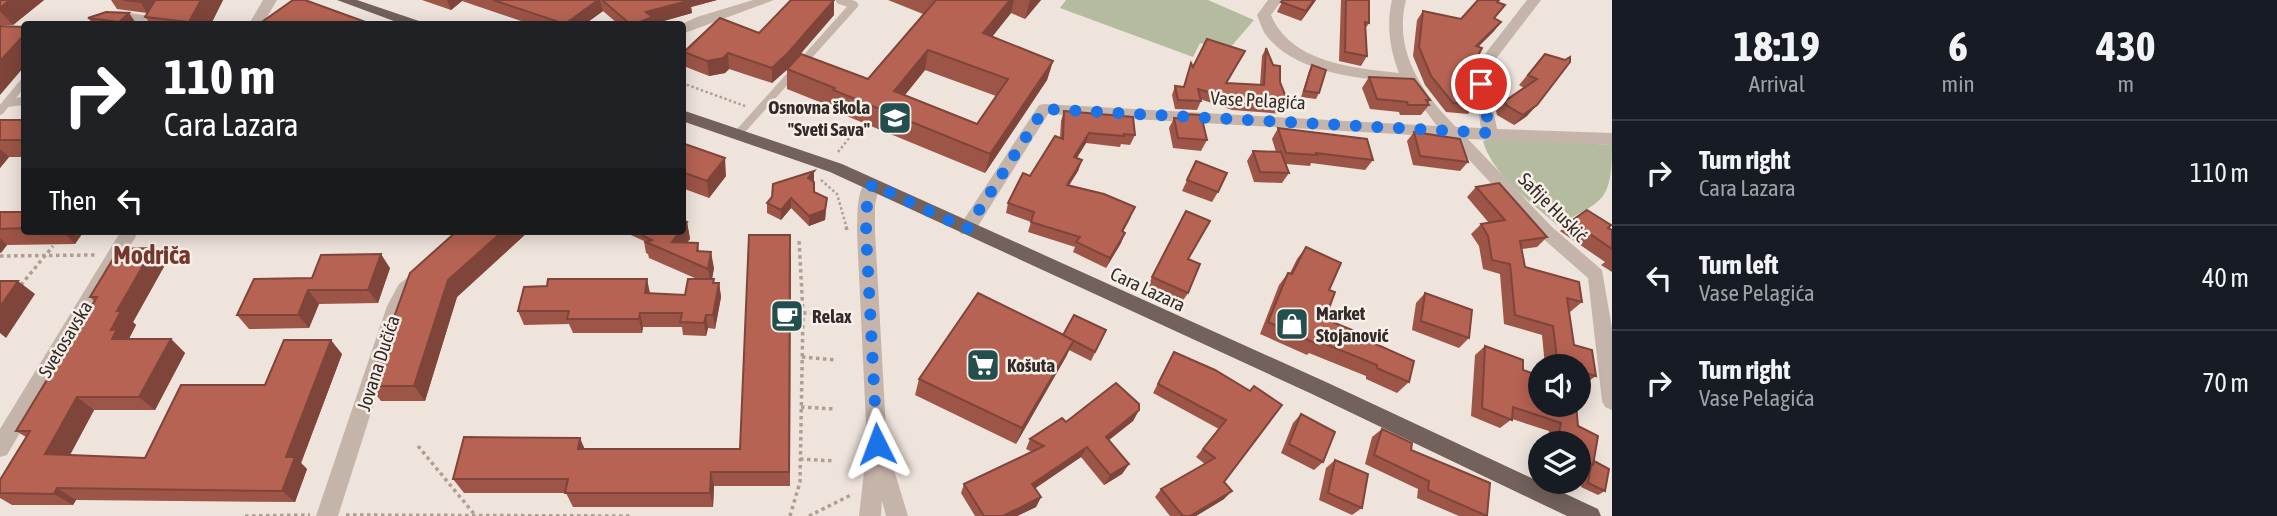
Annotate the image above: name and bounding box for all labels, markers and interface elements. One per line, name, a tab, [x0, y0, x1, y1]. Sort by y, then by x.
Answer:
text: 18:19	[1734, 22, 1820, 70]
text: 6	[1948, 22, 1968, 70]
text: 430	[2096, 22, 2155, 70]
text: 110 m	[164, 48, 275, 104]
icon: right	[49, 49, 140, 140]
pin	[1451, 54, 1511, 114]
icon: arrive	[1462, 65, 1500, 103]
text: Arrival	[1749, 71, 1805, 97]
text: min	[1942, 71, 1975, 97]
text: m	[2118, 71, 2134, 97]
street label: Vase Pelagića	[1210, 87, 1306, 113]
place label: Osnovna škola "Sveti Sava"	[768, 96, 870, 140]
school or university icon: Osnovna škola "Sveti Sava"	[876, 99, 914, 137]
text: Cara Lazara	[164, 106, 299, 143]
text: Turn right	[1699, 145, 1790, 175]
icon: right	[1640, 154, 1678, 192]
text: 110 m	[2190, 158, 2249, 188]
street label: Safije Huskić	[1514, 168, 1593, 247]
text: Cara Lazara	[1699, 175, 1796, 201]
icon: left	[111, 182, 149, 220]
text: Then	[49, 186, 97, 216]
district label: Modriča	[113, 240, 191, 270]
text: Turn left	[1699, 250, 1779, 280]
icon: left	[1640, 259, 1678, 297]
street label: Cara Lazara	[1107, 262, 1189, 316]
text: 40 m	[2202, 263, 2249, 293]
text: Vase Pelagića	[1699, 280, 1815, 306]
street label: Svetosavska	[34, 297, 96, 381]
cafe icon: Relax	[768, 297, 806, 335]
place label: Market Stojanović	[1316, 302, 1389, 346]
place label: Relax	[812, 305, 852, 327]
shop icon: Market Stojanović	[1273, 305, 1311, 343]
street label: Jovana Dučića	[352, 313, 404, 413]
supermarket icon: Košuta	[964, 346, 1002, 384]
place label: Košuta	[1007, 354, 1055, 376]
map controls	[1528, 354, 1591, 494]
button: sound	[1528, 354, 1591, 417]
text: Turn right	[1699, 355, 1790, 385]
icon: right	[1640, 364, 1678, 402]
text: 70 m	[2202, 368, 2249, 398]
text: Vase Pelagića	[1699, 385, 1815, 411]
position arrow	[840, 407, 914, 481]
button: layers	[1528, 431, 1591, 494]

